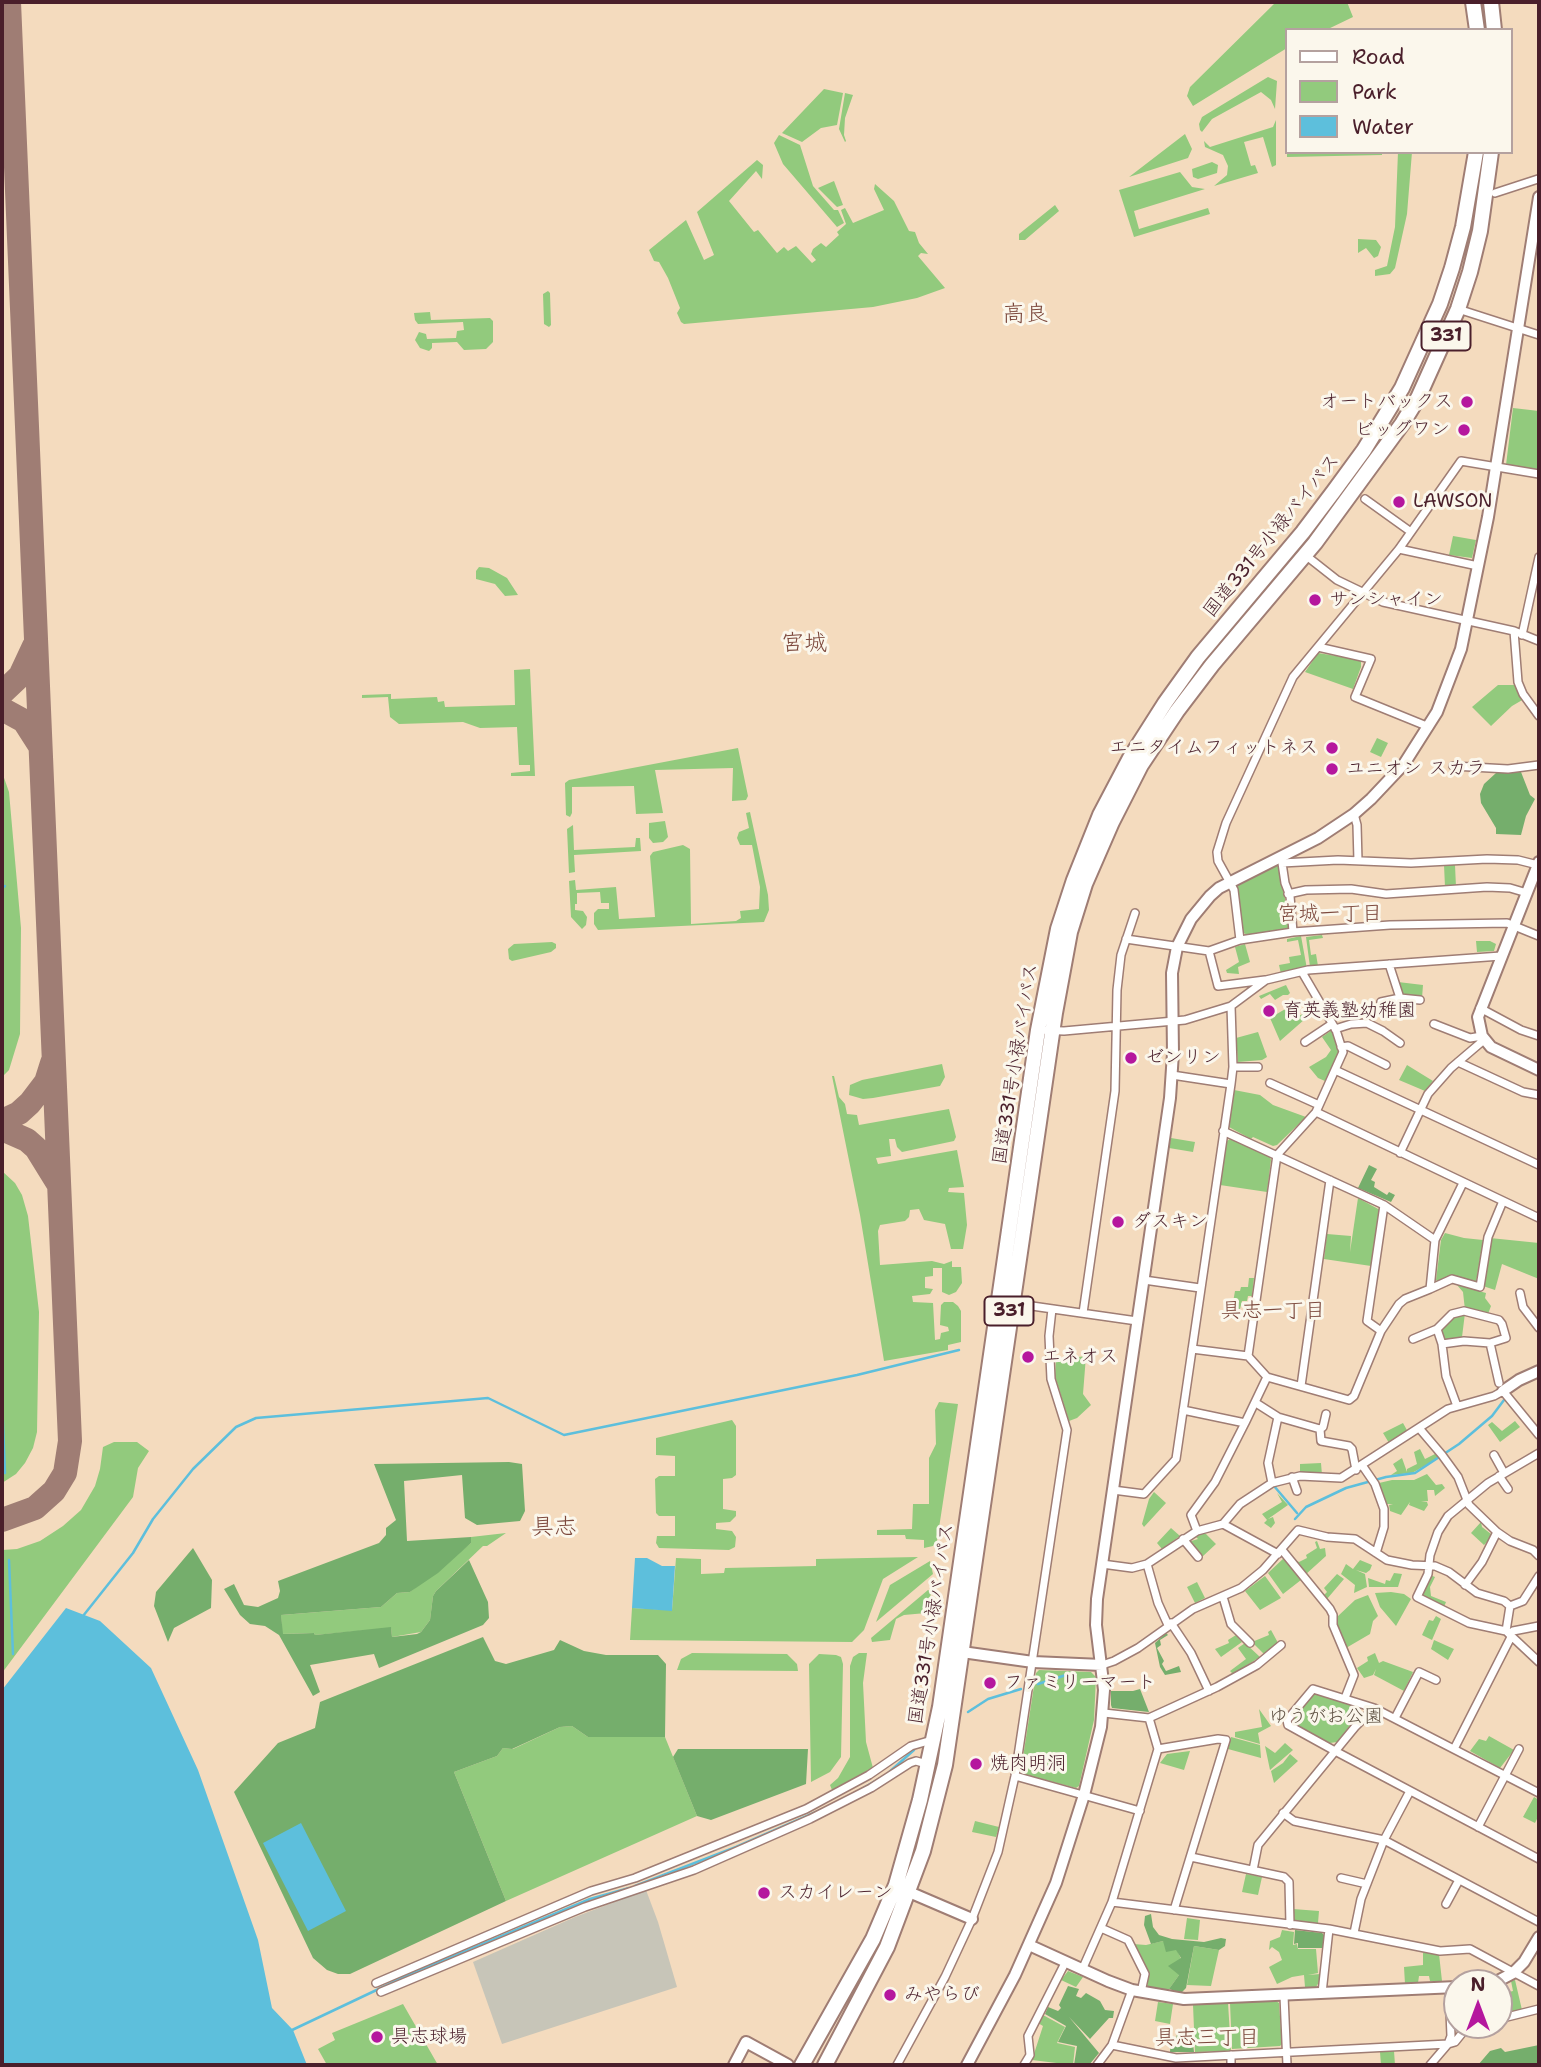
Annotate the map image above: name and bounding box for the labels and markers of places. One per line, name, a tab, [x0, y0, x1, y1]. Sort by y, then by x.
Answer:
place label: オートバックス	[1320, 391, 1453, 413]
marker: オートバックス	[1459, 394, 1475, 410]
place label: ビッグワン	[1355, 419, 1450, 441]
marker: ビッグワン	[1456, 422, 1472, 438]
place label: LAWSON	[1413, 491, 1493, 513]
marker: LAWSON	[1391, 494, 1407, 510]
place label: サンシャイン	[1329, 589, 1443, 611]
marker: サンシャイン	[1307, 592, 1323, 608]
place label: エニタイムフィットネス	[1109, 737, 1318, 759]
marker: エニタイムフィットネス	[1324, 740, 1340, 756]
place label: ユニオン スカラ	[1346, 758, 1485, 780]
marker: ユニオン スカラ	[1324, 761, 1340, 777]
place label: 育英義塾幼稚園	[1283, 1000, 1416, 1022]
marker: 育英義塾幼稚園	[1261, 1003, 1277, 1019]
place label: ゼンリン	[1145, 1047, 1221, 1069]
marker: ゼンリン	[1123, 1050, 1139, 1066]
place label: ダスキン	[1132, 1211, 1208, 1233]
marker: ダスキン	[1110, 1214, 1126, 1230]
place label: エネオス	[1042, 1346, 1118, 1368]
marker: エネオス	[1020, 1349, 1036, 1365]
place label: ファミリーマート	[1004, 1672, 1156, 1694]
marker: ファミリーマート	[982, 1675, 998, 1691]
place label: 焼肉明洞	[990, 1753, 1066, 1775]
marker: 焼肉明洞	[968, 1756, 984, 1772]
place label: スカイレーン	[778, 1882, 893, 1904]
marker: スカイレーン	[756, 1885, 772, 1901]
place label: みやらび	[904, 1984, 980, 2006]
marker: みやらび	[882, 1987, 898, 2003]
place label: 具志球場	[391, 2026, 467, 2048]
marker: 具志球場	[369, 2029, 385, 2045]

